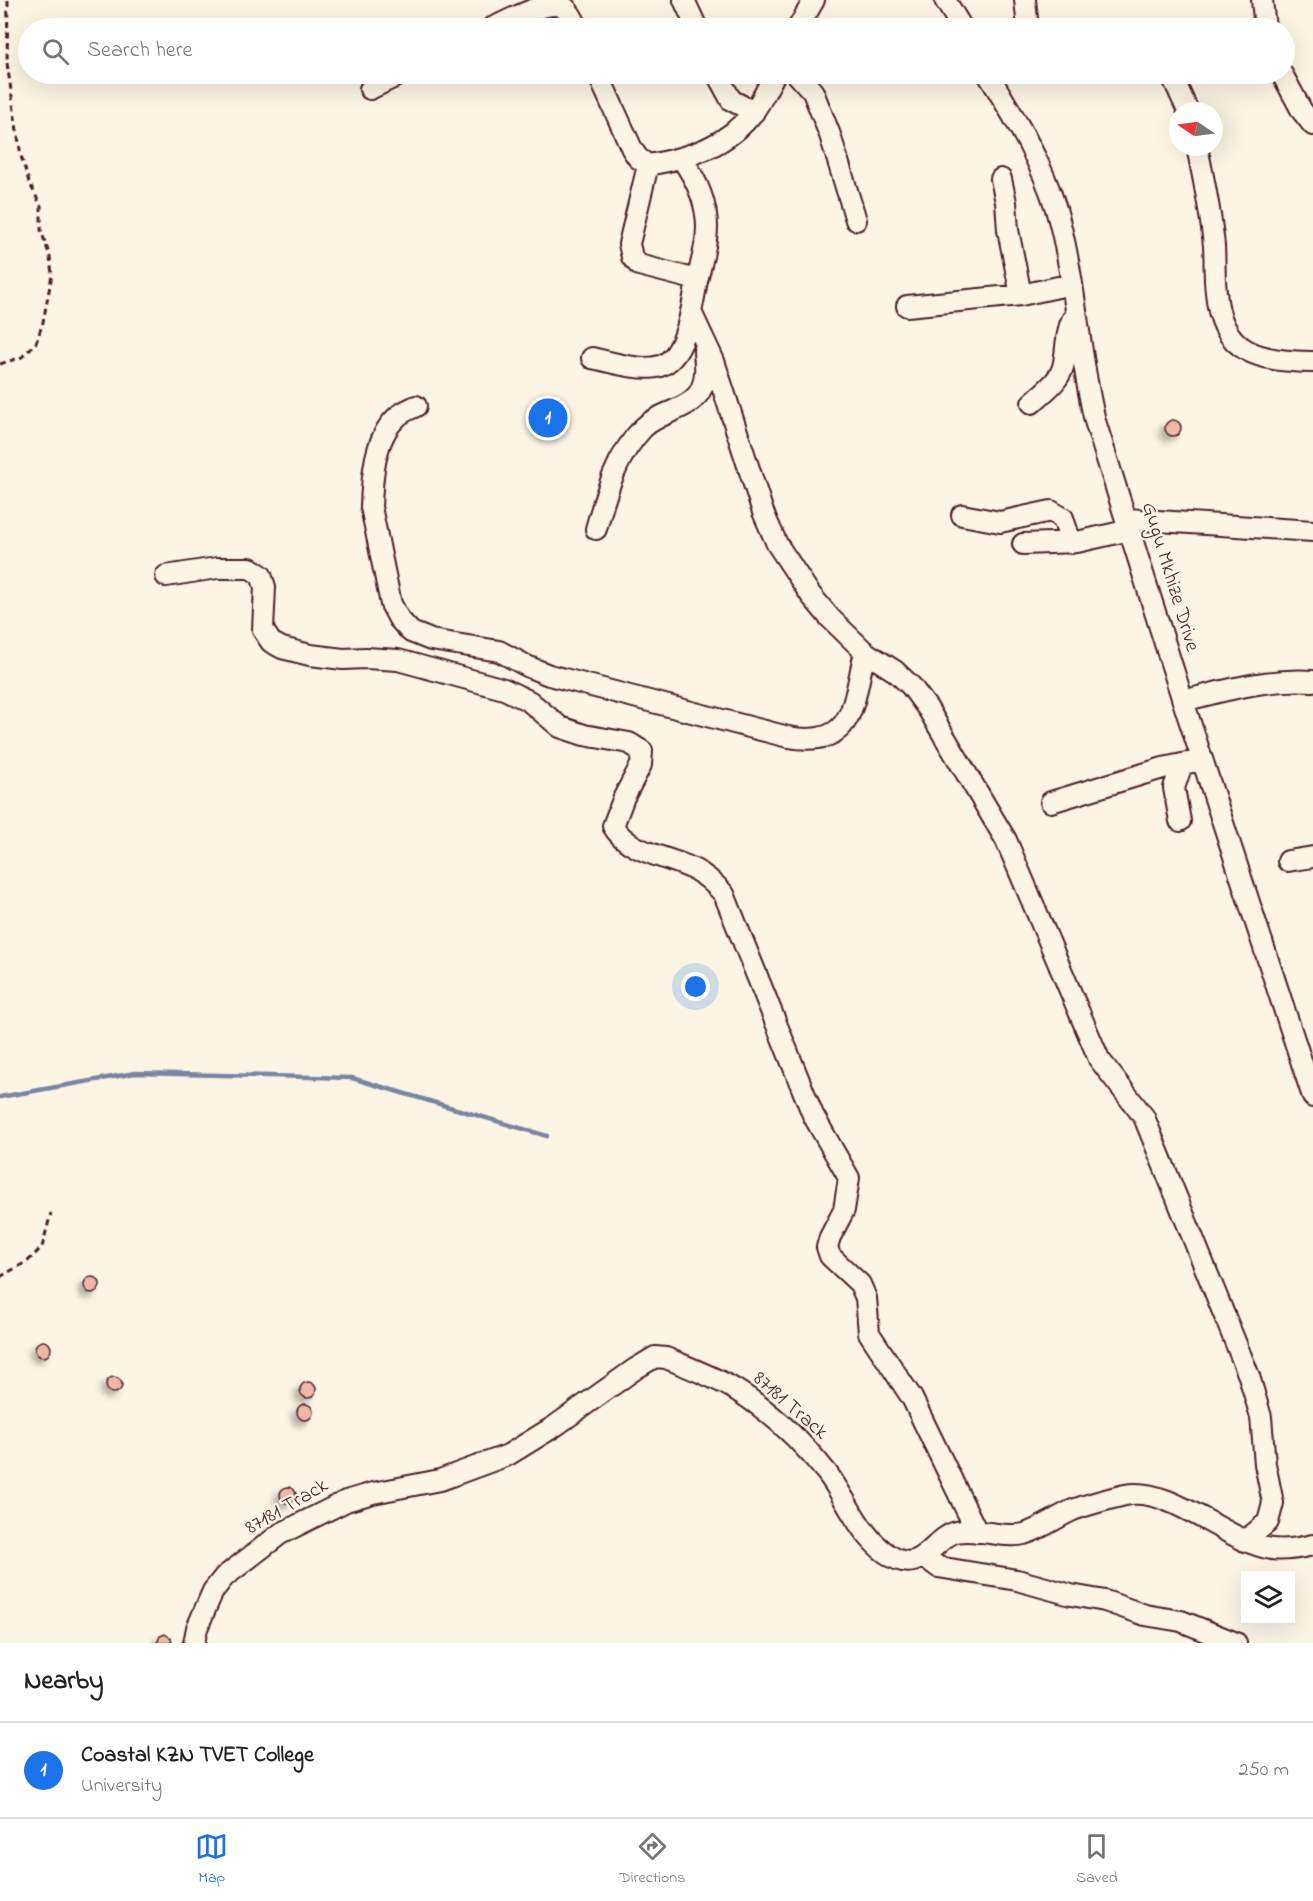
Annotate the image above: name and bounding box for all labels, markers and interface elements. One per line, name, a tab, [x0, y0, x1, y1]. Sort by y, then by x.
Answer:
search box	[18, 18, 1295, 84]
icon: search	[39, 35, 72, 68]
text: Search here	[87, 35, 192, 67]
north arrow	[1169, 102, 1223, 156]
pin: 1	[528, 396, 568, 440]
street label: Gugu Mkhize Drive	[1131, 499, 1207, 657]
your location	[681, 972, 710, 1001]
street label: 87181 Track	[746, 1365, 835, 1448]
street label: 87181 Track	[240, 1471, 335, 1543]
map controls	[1241, 1571, 1295, 1625]
button: layers	[1241, 1571, 1295, 1625]
text: Nearby	[24, 1663, 103, 1701]
text: Coastal KZN TVET College	[81, 1740, 314, 1772]
text: 1	[40, 1756, 47, 1785]
text: 250 m	[1238, 1756, 1289, 1785]
text: University	[81, 1772, 162, 1801]
tab: Map	[195, 1830, 228, 1890]
tab: Directions	[619, 1830, 685, 1890]
tab: Saved	[1076, 1830, 1118, 1890]

